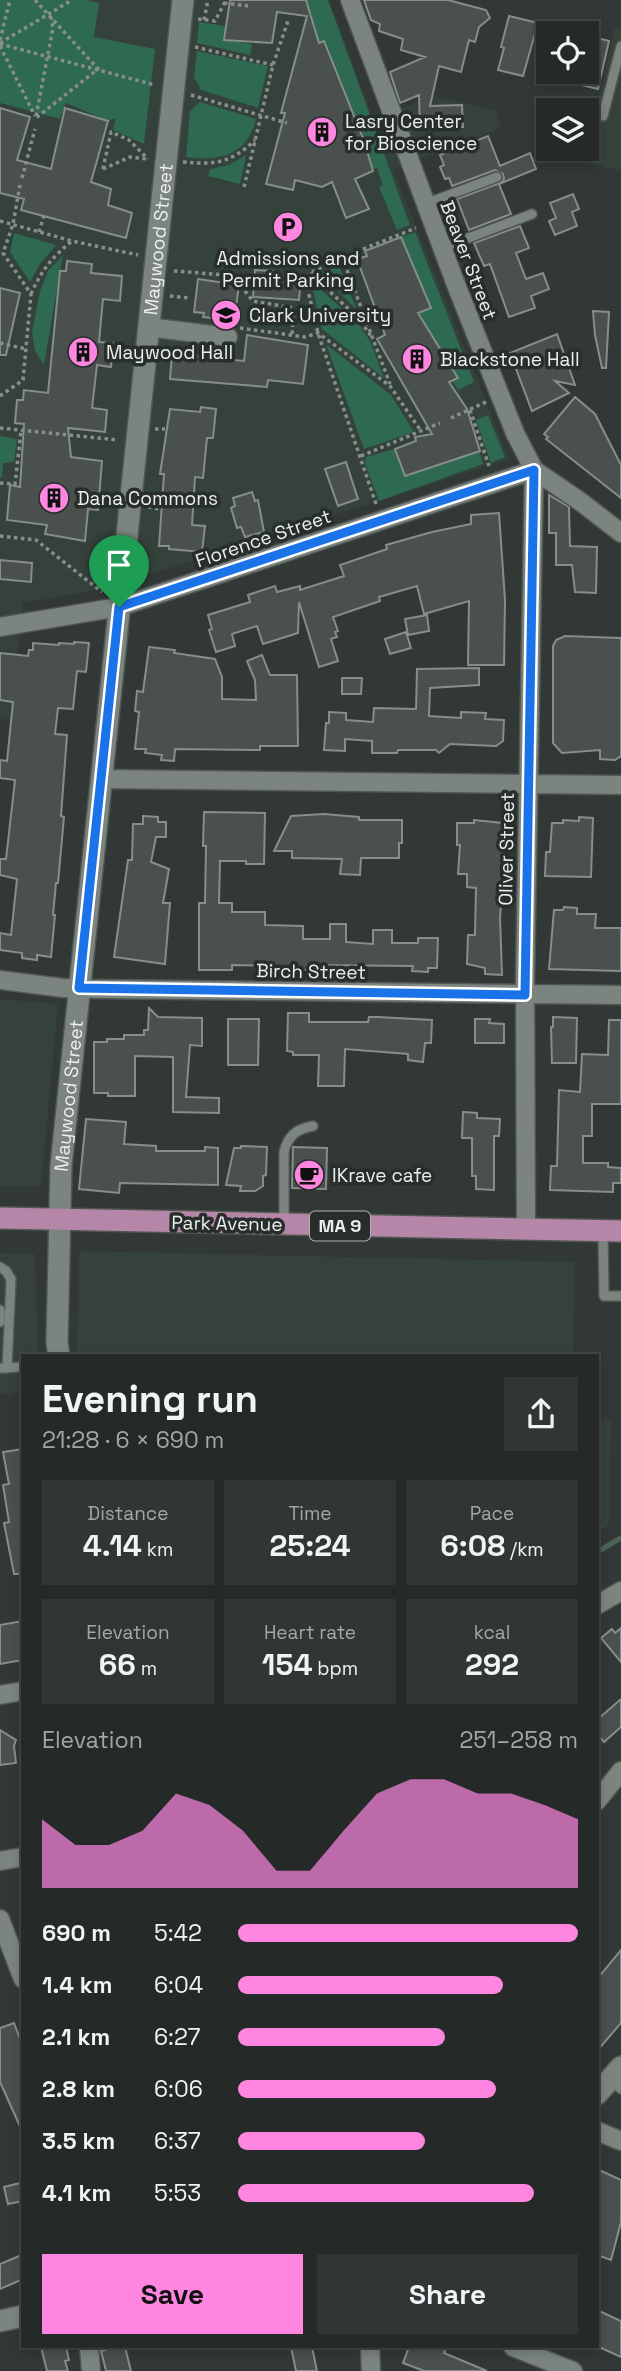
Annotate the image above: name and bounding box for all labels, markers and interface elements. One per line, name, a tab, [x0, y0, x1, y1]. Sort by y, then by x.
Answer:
map controls	[536, 21, 599, 161]
button: locate	[536, 21, 599, 84]
button: layers	[536, 98, 599, 161]
place label: Lasry Center for Bioscience	[345, 109, 477, 156]
building icon: Lasry Center for Bioscience	[305, 115, 339, 149]
street label: Maywood Street	[138, 162, 179, 316]
street label: Beaver Street	[434, 197, 503, 323]
parking icon: Admissions and Permit Parking	[271, 210, 305, 244]
place label: Admissions and Permit Parking	[217, 246, 359, 293]
school or university icon: Clark University	[209, 298, 243, 332]
place label: Clark University	[249, 303, 391, 328]
building icon: Maywood Hall	[66, 335, 100, 369]
place label: Maywood Hall	[106, 340, 233, 365]
building icon: Blackstone Hall	[400, 342, 434, 376]
place label: Blackstone Hall	[440, 347, 580, 372]
building icon: Dana Commons	[37, 481, 71, 515]
place label: Dana Commons	[77, 486, 218, 511]
street label: Florence Street	[192, 504, 334, 573]
pin	[89, 535, 149, 607]
icon: arrive	[100, 546, 138, 584]
street label: Oliver Street	[493, 792, 520, 906]
street label: Birch Street	[256, 958, 366, 985]
street label: Maywood Street	[48, 1018, 89, 1173]
cafe icon: IKrave cafe	[292, 1158, 326, 1192]
place label: IKrave cafe	[332, 1163, 432, 1188]
street label: Park Avenue	[171, 1210, 283, 1237]
road number: MA 9	[310, 1212, 370, 1240]
text: Evening run	[42, 1375, 258, 1423]
button: share	[504, 1377, 578, 1451]
text: 21:28 · 6 × 690 m	[42, 1425, 224, 1455]
text: Distance	[88, 1501, 168, 1526]
text: Time	[288, 1501, 332, 1526]
text: Pace	[470, 1501, 514, 1526]
text: 4.14	[83, 1526, 142, 1565]
text: 25:24	[269, 1526, 351, 1565]
text: 6:08	[440, 1526, 505, 1565]
text: km	[142, 1537, 173, 1562]
text: /km	[505, 1537, 544, 1562]
text: Elevation	[86, 1620, 170, 1645]
text: Heart rate	[264, 1620, 356, 1645]
text: kcal	[474, 1620, 510, 1645]
text: 66	[99, 1645, 136, 1684]
text: 154	[262, 1645, 312, 1684]
text: 292	[465, 1645, 519, 1684]
text: m	[136, 1656, 157, 1681]
text: bpm	[312, 1656, 358, 1681]
text: Elevation	[42, 1725, 143, 1755]
text: 251–258 m	[459, 1725, 578, 1755]
text: 690 m	[42, 1918, 111, 1948]
text: 5:42	[154, 1918, 202, 1948]
text: 1.4 km	[42, 1970, 112, 2000]
text: 6:04	[154, 1970, 203, 2000]
text: 2.1 km	[42, 2022, 110, 2052]
text: 6:27	[154, 2022, 201, 2052]
text: 2.8 km	[42, 2074, 115, 2104]
text: 6:06	[154, 2074, 203, 2104]
text: 3.5 km	[42, 2126, 115, 2156]
text: 6:37	[154, 2126, 201, 2156]
text: 4.1 km	[42, 2178, 111, 2208]
text: 5:53	[154, 2178, 201, 2208]
button: Save	[42, 2254, 303, 2334]
button: Share	[317, 2254, 578, 2334]

